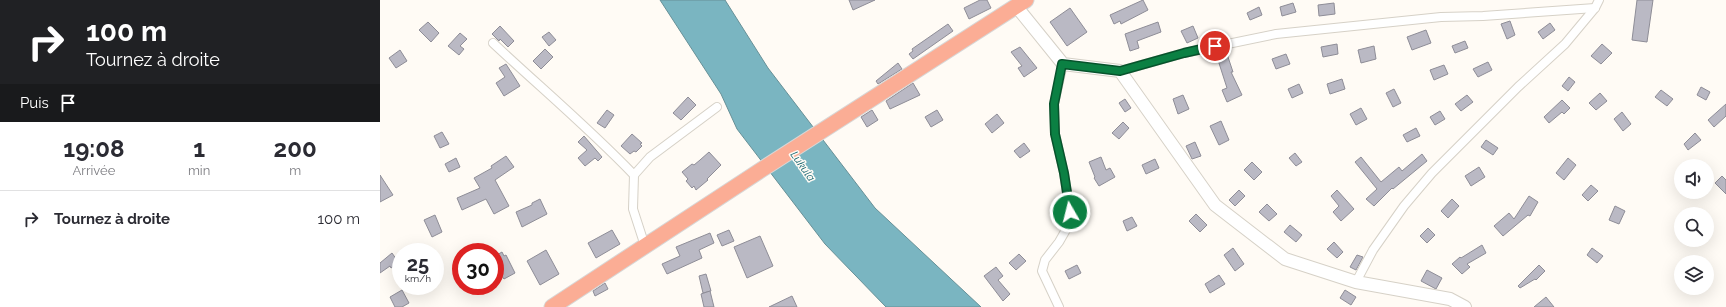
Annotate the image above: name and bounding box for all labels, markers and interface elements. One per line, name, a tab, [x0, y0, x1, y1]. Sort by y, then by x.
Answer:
text: 100 m	[86, 15, 167, 48]
icon: right	[20, 16, 72, 68]
pin	[1198, 29, 1232, 63]
icon: arrive	[1204, 35, 1226, 57]
text: Tournez à droite	[86, 49, 220, 70]
icon: arrive	[57, 92, 79, 114]
text: Puis	[20, 94, 49, 112]
text: 19:08	[63, 134, 125, 163]
text: 1	[193, 134, 205, 163]
text: 200	[274, 134, 317, 163]
water label: Lukula	[788, 149, 818, 184]
map controls	[1674, 159, 1714, 295]
button: sound	[1674, 159, 1714, 199]
text: Arrivée	[73, 163, 115, 178]
text: min	[188, 163, 210, 178]
text: m	[289, 163, 301, 178]
position arrow	[1049, 191, 1091, 233]
button: search	[1674, 207, 1714, 247]
icon: right	[20, 208, 42, 230]
text: Tournez à droite	[54, 210, 170, 228]
text: 100 m	[318, 210, 360, 228]
speed limit sign: 30	[452, 243, 504, 295]
text: 25	[407, 252, 429, 276]
button: layers	[1674, 255, 1714, 295]
text: km/h	[405, 273, 431, 284]

